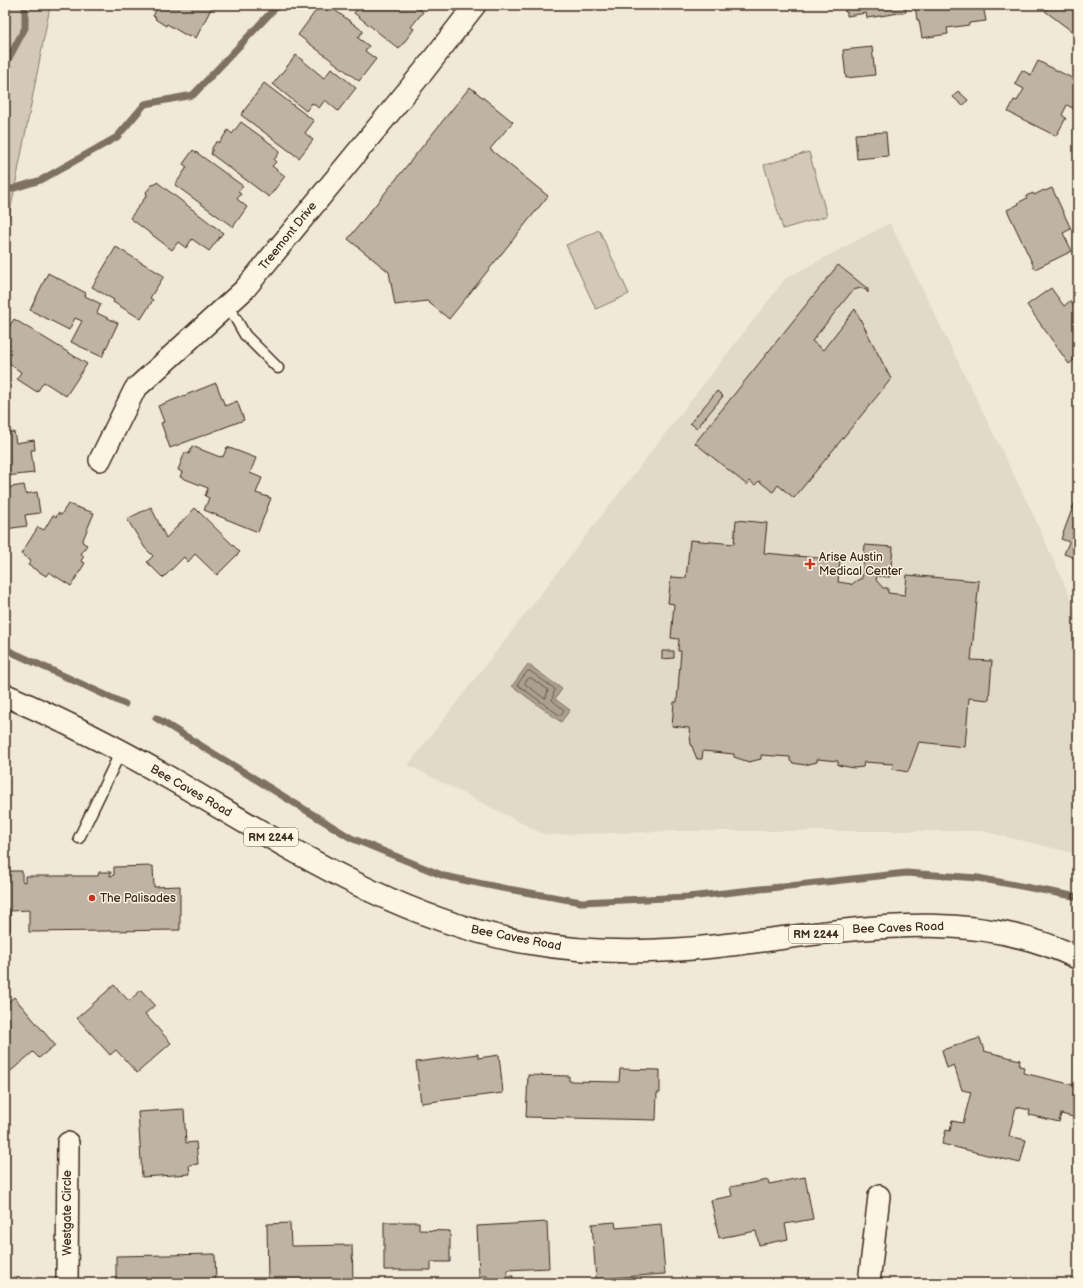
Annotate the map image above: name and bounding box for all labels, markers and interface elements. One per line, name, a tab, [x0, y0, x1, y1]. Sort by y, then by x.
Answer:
street label: Treemont Drive	[256, 199, 320, 273]
place label: Arise Austin Medical Center	[819, 550, 903, 579]
marker: Arise Austin Medical Center	[804, 558, 816, 570]
street label: Bee Caves Road	[147, 762, 235, 821]
road number: RM 2244	[244, 828, 298, 846]
place label: The Palisades	[100, 891, 176, 906]
marker: The Palisades	[87, 893, 97, 903]
street label: Bee Caves Road	[852, 919, 944, 937]
street label: Bee Caves Road	[469, 922, 563, 954]
road number: RM 2244	[789, 925, 843, 943]
street label: Westgate Circle	[60, 1170, 75, 1256]

